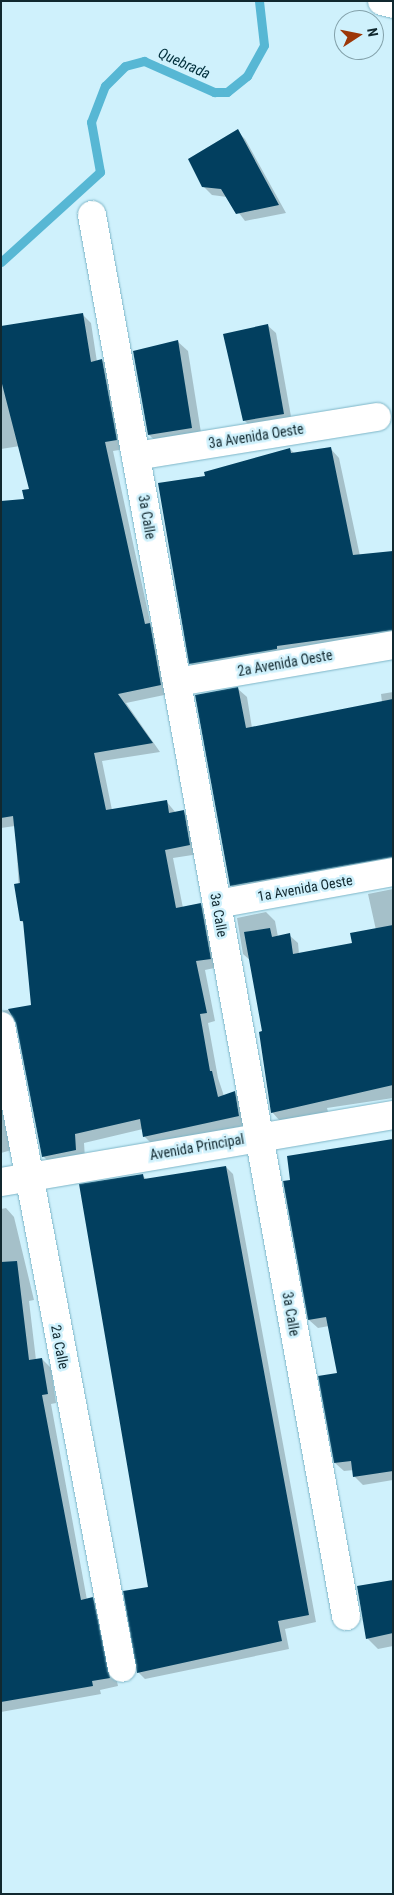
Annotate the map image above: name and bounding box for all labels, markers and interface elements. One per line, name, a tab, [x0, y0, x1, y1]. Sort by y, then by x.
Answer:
north arrow	[334, 10, 384, 60]
text: N	[364, 27, 381, 38]
water label: Quebrada	[155, 45, 213, 83]
street label: 3a Avenida Oeste	[207, 420, 305, 452]
street label: 3a Calle	[135, 494, 159, 540]
street label: 2a Avenida Oeste	[236, 646, 334, 680]
street label: 1a Avenida Oeste	[256, 871, 354, 905]
street label: 3a Calle	[207, 892, 231, 938]
street label: Avenida Principal	[148, 1130, 246, 1164]
street label: 3a Calle	[279, 1291, 303, 1337]
street label: 2a Calle	[48, 1324, 72, 1370]

